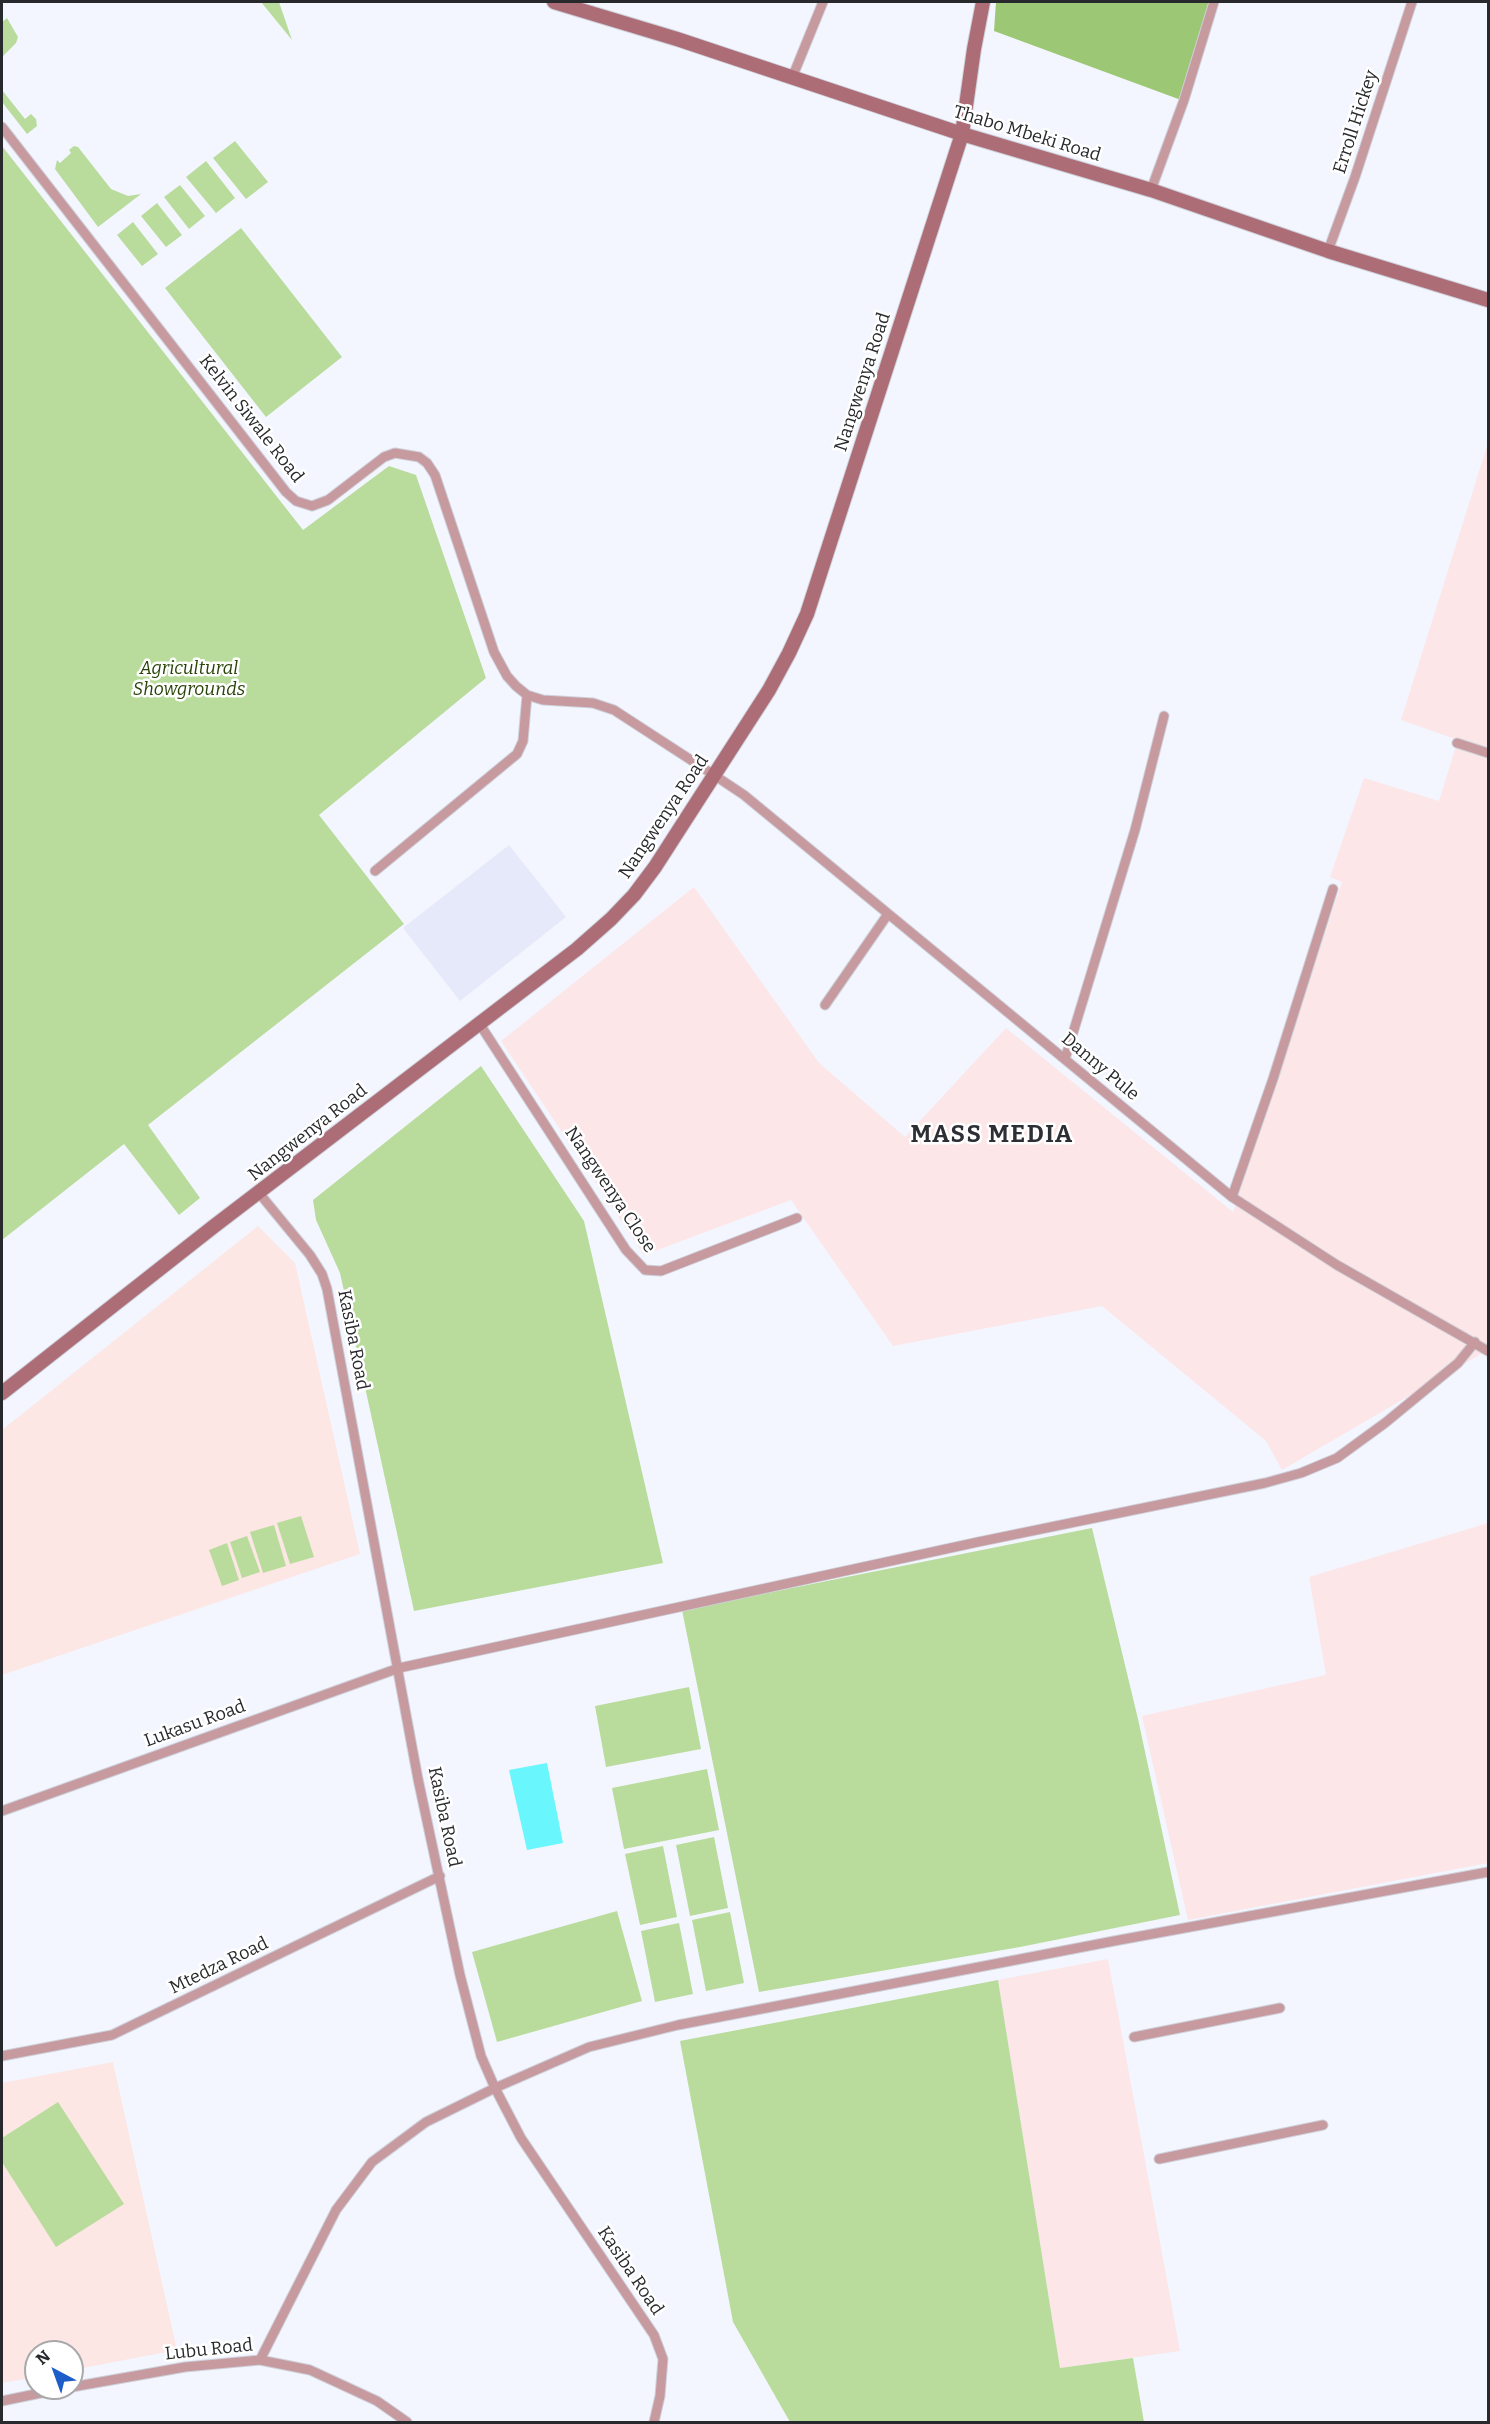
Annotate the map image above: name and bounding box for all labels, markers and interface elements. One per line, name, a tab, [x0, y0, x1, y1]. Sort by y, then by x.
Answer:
street label: Erroll Hickey	[1329, 67, 1383, 177]
street label: Thabo Mbeki Road	[951, 101, 1103, 167]
street label: Nangwenya Road	[830, 310, 896, 454]
street label: Kelvin Siwale Road	[194, 351, 308, 487]
park label: Agricultural Showgrounds	[133, 658, 245, 700]
street label: Nangwenya Road	[615, 751, 713, 883]
street label: Danny Pule	[1057, 1028, 1143, 1106]
street label: Nangwenya Road	[244, 1080, 372, 1186]
district label: MASS MEDIA	[910, 1121, 1074, 1149]
street label: Nangwenya Close	[560, 1123, 660, 1257]
street label: Kasiba Road	[333, 1288, 373, 1392]
street label: Lukasu Road	[141, 1696, 249, 1752]
street label: Kasiba Road	[423, 1765, 465, 1869]
street label: Mtedza Road	[166, 1933, 272, 1999]
street label: Kasiba Road	[593, 2223, 667, 2319]
street label: Lubu Road	[164, 2335, 254, 2365]
north arrow	[24, 2340, 84, 2400]
text: N	[32, 2346, 54, 2369]

